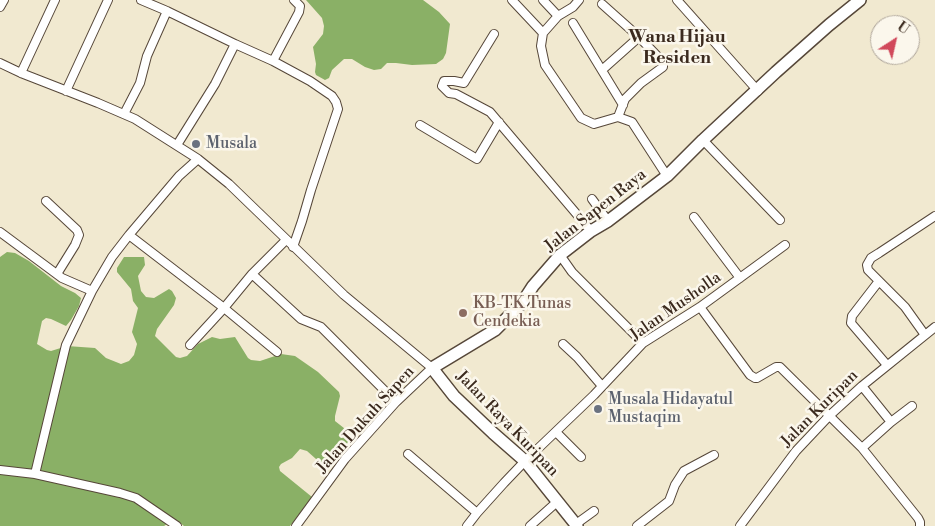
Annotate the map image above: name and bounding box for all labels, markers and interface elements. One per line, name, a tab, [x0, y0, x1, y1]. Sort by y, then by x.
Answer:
north arrow	[870, 15, 920, 65]
text: U	[893, 18, 913, 39]
district label: Wana Hijau Residen	[628, 27, 726, 70]
place label: Musala	[206, 134, 257, 154]
marker: Musala	[190, 138, 202, 150]
street label: Jalan Sapen Raya	[542, 166, 650, 256]
street label: Jalan Musholla	[627, 268, 725, 346]
place label: KB-TK Tunas Cendekia	[473, 294, 571, 332]
marker: KB-TK Tunas Cendekia	[457, 307, 469, 319]
street label: Jalan Dukuh Sapen	[313, 363, 419, 477]
street label: Jalan Raya Kuripan	[452, 367, 562, 481]
street label: Jalan Kuripan	[778, 367, 862, 451]
place label: Musala Hidayatul Mustaqim	[608, 390, 733, 428]
marker: Musala Hidayatul Mustaqim	[592, 403, 604, 415]

